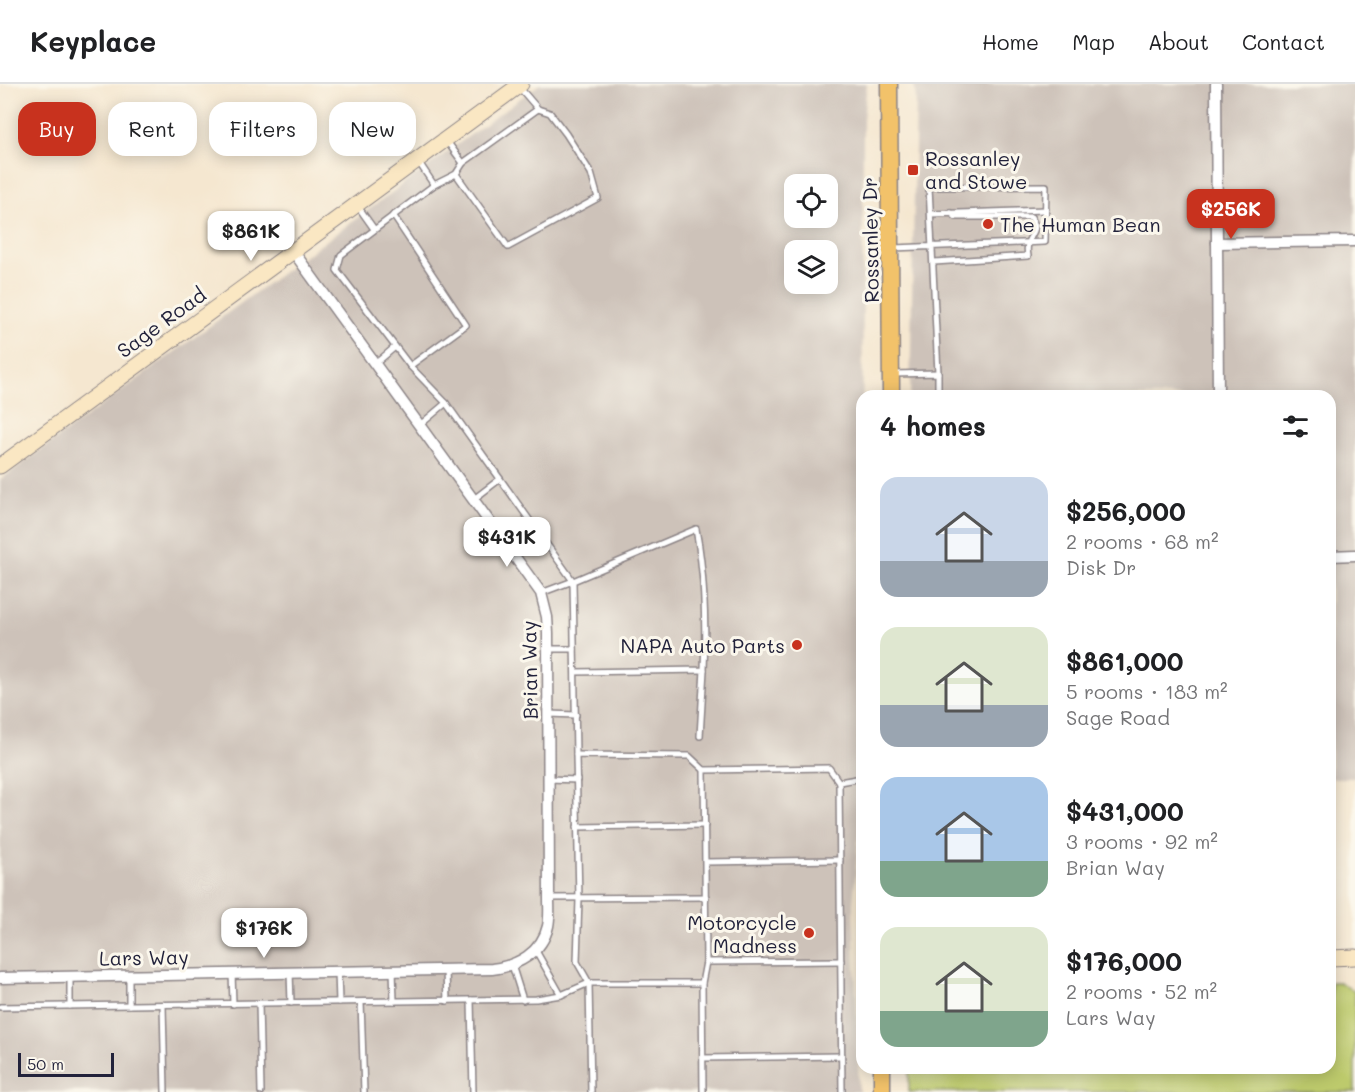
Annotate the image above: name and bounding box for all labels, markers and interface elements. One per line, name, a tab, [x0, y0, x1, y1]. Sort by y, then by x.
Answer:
text: Keyplace	[30, 23, 156, 59]
text: Home	[982, 28, 1039, 55]
text: Map	[1072, 28, 1115, 55]
text: About	[1148, 28, 1209, 55]
text: Contact	[1242, 28, 1325, 55]
chip: Buy	[18, 102, 96, 156]
chip: Rent	[108, 102, 197, 156]
chip: Filters	[209, 102, 317, 156]
chip: New	[329, 102, 416, 156]
place label: Rossanley and Stowe	[925, 145, 1027, 194]
marker: Rossanley and Stowe	[906, 163, 920, 177]
map controls	[784, 174, 838, 294]
button: locate	[784, 174, 838, 228]
street label: Rossanley Dr	[856, 177, 884, 303]
pin: $256K	[1189, 189, 1273, 240]
text: $256K	[1201, 195, 1261, 221]
pin: $861K	[209, 211, 293, 262]
place label: The Human Bean	[1000, 211, 1161, 237]
text: $861K	[222, 217, 280, 243]
marker: The Human Bean	[981, 217, 995, 231]
button: layers	[784, 240, 838, 294]
street label: Sage Road	[111, 281, 211, 363]
text: 4 homes	[880, 409, 986, 443]
icon: filters	[1279, 410, 1312, 443]
text: $256,000	[1066, 494, 1186, 528]
icon: home	[928, 501, 1000, 573]
pin: $431K	[465, 517, 549, 568]
text: $431K	[477, 523, 537, 549]
text: 2 rooms · 68 m²	[1066, 528, 1219, 554]
text: Disk Dr	[1066, 554, 1136, 580]
street label: Brian Way	[515, 620, 543, 720]
place label: NAPA Auto Parts	[620, 632, 785, 658]
marker: NAPA Auto Parts	[790, 638, 804, 652]
text: $861,000	[1066, 644, 1184, 678]
icon: home	[928, 651, 1000, 723]
text: 5 rooms · 183 m²	[1066, 678, 1228, 704]
text: Sage Road	[1066, 704, 1170, 730]
text: $431,000	[1066, 794, 1184, 828]
icon: home	[928, 801, 1000, 873]
text: 3 rooms · 92 m²	[1066, 828, 1218, 854]
text: Brian Way	[1066, 854, 1165, 880]
pin: $176K	[222, 908, 306, 959]
place label: Motorcycle Madness	[687, 909, 797, 958]
text: $176K	[235, 914, 293, 940]
marker: Motorcycle Madness	[802, 926, 816, 940]
street label: Lars Way	[99, 943, 189, 971]
text: $176,000	[1066, 944, 1182, 978]
icon: home	[928, 951, 1000, 1023]
text: 2 rooms · 52 m²	[1066, 978, 1217, 1004]
text: Lars Way	[1066, 1004, 1156, 1030]
scale bar	[18, 1050, 114, 1078]
text: 50 m	[27, 1053, 64, 1074]

